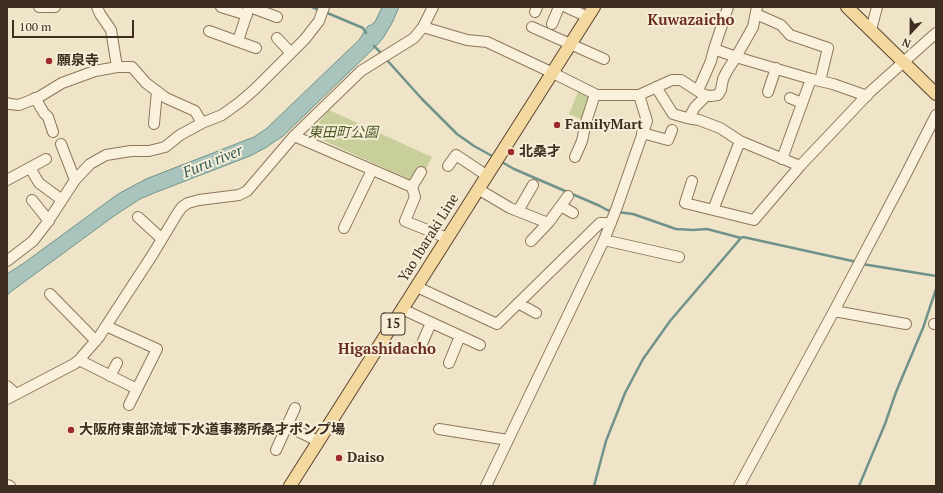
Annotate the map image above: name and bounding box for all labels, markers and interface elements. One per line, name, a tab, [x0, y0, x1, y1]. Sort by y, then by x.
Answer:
scale bar	[14, 12, 136, 38]
district label: Kuwazaicho	[648, 12, 734, 30]
north arrow	[891, 12, 931, 52]
text: 100 m	[19, 19, 51, 34]
text: N	[900, 35, 913, 51]
place label: 願泉寺	[57, 53, 99, 69]
marker: 願泉寺	[44, 56, 54, 66]
place label: FamilyMart	[565, 117, 643, 133]
marker: FamilyMart	[552, 120, 562, 130]
park label: 東田町公園	[308, 125, 378, 141]
water label: Furu river	[181, 142, 245, 182]
place label: 北桑才	[519, 144, 561, 160]
marker: 北桑才	[506, 147, 516, 157]
street label: Yao Ibaraki Line	[395, 191, 463, 285]
road number: 15	[381, 313, 405, 335]
district label: Higashidacho	[338, 341, 436, 359]
place label: 大阪府東部流域下水道事務所桑才ポンプ場	[79, 422, 345, 438]
marker: 大阪府東部流域下水道事務所桑才ポンプ場	[66, 425, 76, 435]
place label: Daiso	[347, 450, 384, 466]
marker: Daiso	[334, 453, 344, 463]

